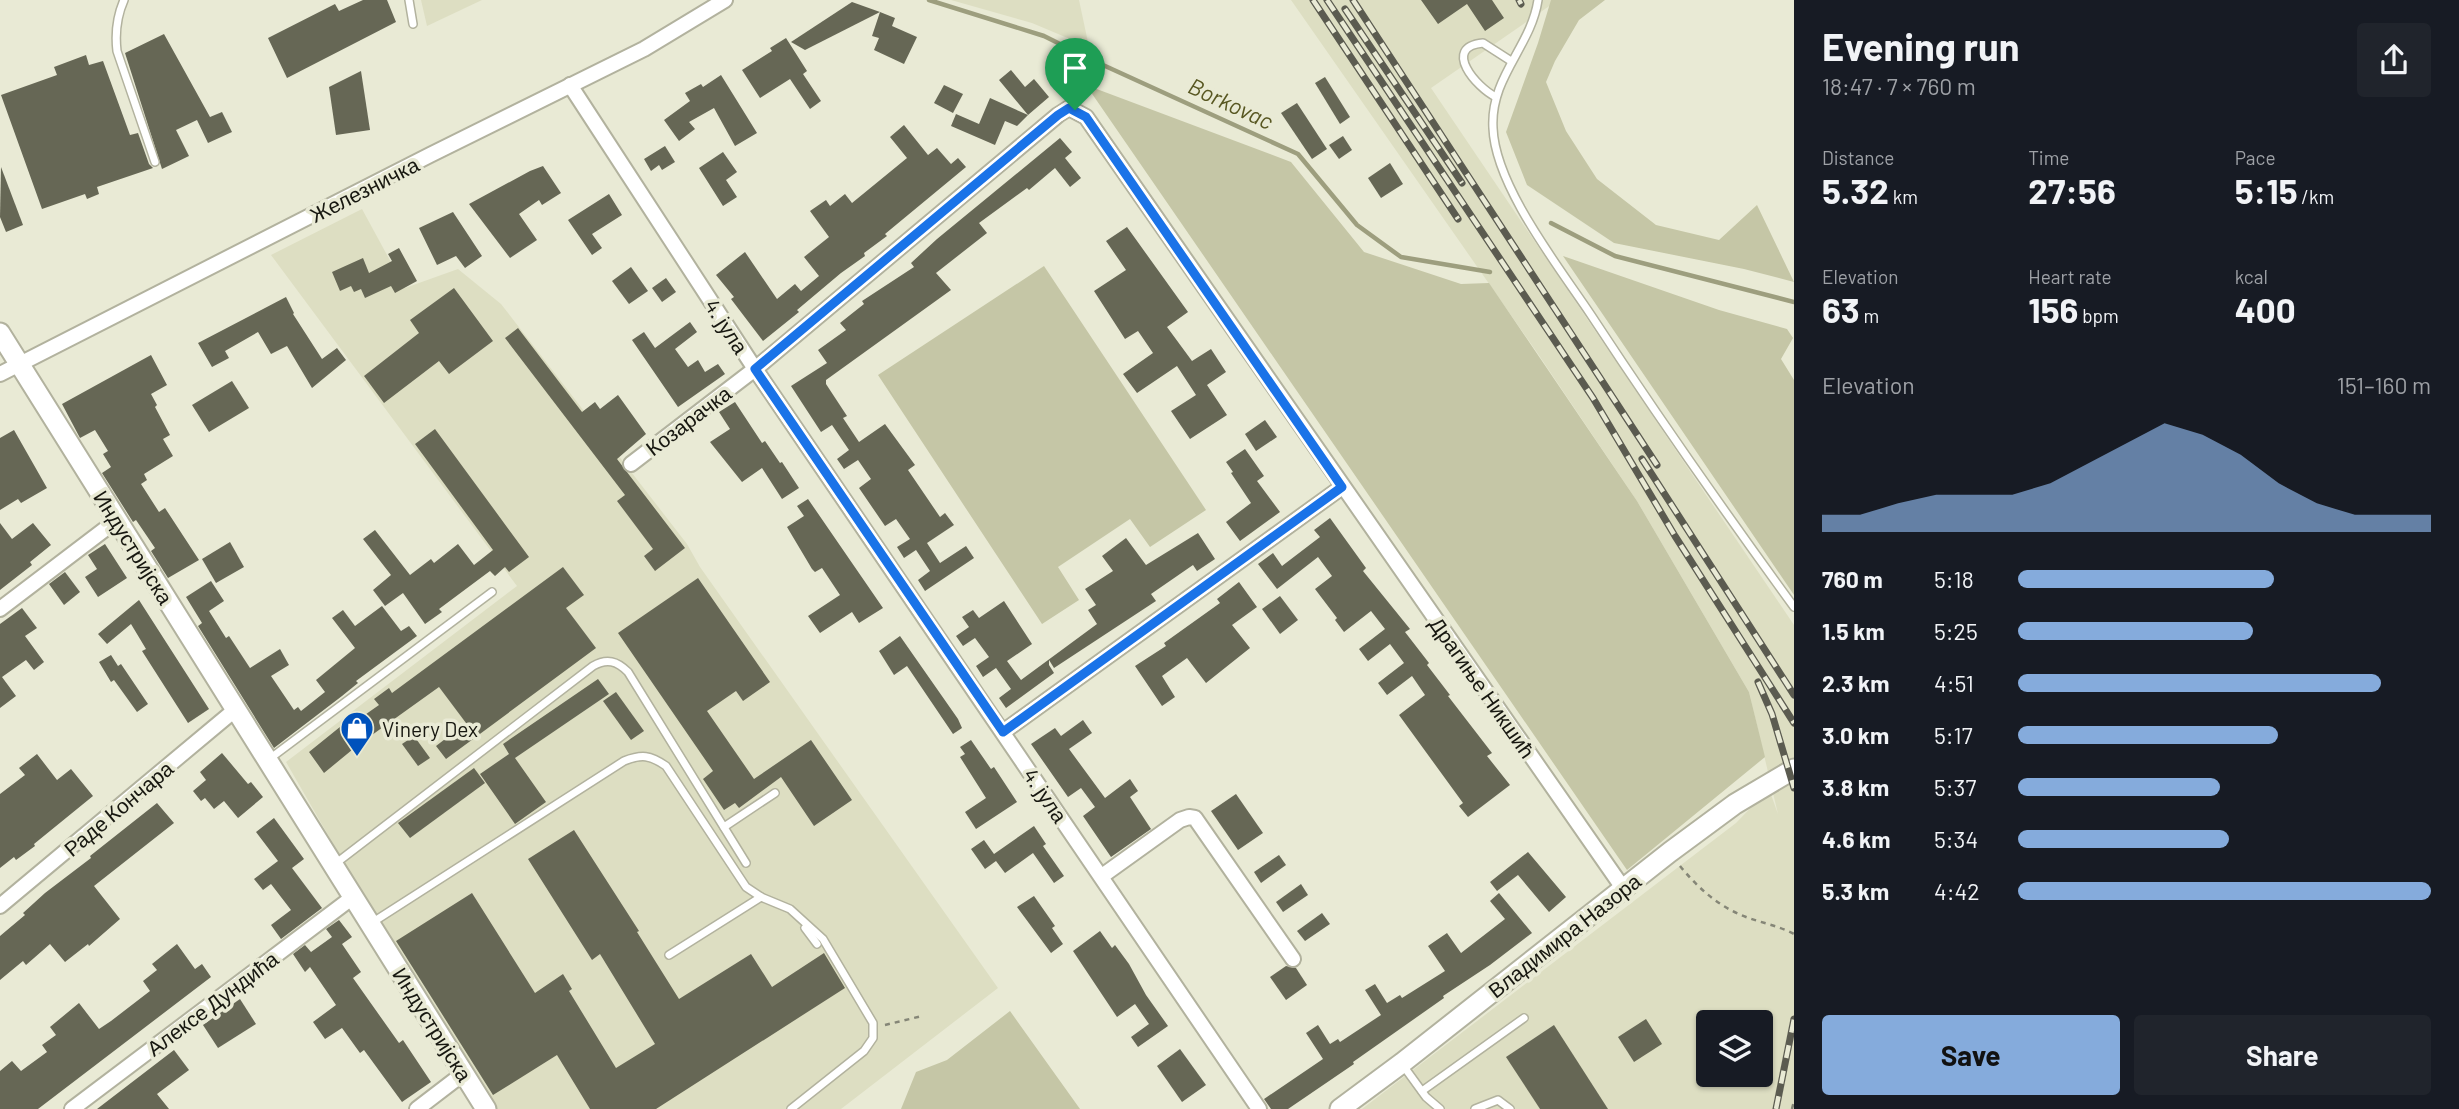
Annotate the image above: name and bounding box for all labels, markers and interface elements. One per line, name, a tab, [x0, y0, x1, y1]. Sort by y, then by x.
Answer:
text: Evening run	[1822, 23, 2020, 69]
button: share	[2357, 23, 2431, 97]
pin	[1045, 38, 1105, 110]
icon: arrive	[1056, 49, 1094, 87]
water label: Borkovac	[1184, 71, 1278, 135]
text: 18:47 · 7 × 760 m	[1822, 72, 1976, 100]
text: Distance	[1822, 146, 1894, 169]
text: Time	[2028, 146, 2069, 169]
text: Pace	[2235, 146, 2276, 169]
street label: Железничка	[305, 151, 423, 227]
text: 5.32	[1822, 169, 1889, 211]
text: 27:56	[2028, 169, 2116, 211]
text: 5:15	[2235, 169, 2298, 211]
text: km	[1889, 185, 1918, 208]
text: /km	[2298, 185, 2334, 208]
text: Elevation	[1822, 265, 1899, 288]
text: Heart rate	[2028, 265, 2112, 288]
text: kcal	[2235, 265, 2268, 288]
text: 63	[1822, 288, 1860, 330]
text: 156	[2028, 288, 2078, 330]
text: 400	[2235, 288, 2296, 330]
street label: 4. јула	[700, 294, 754, 358]
text: m	[1860, 304, 1879, 327]
text: bpm	[2078, 304, 2119, 327]
text: Elevation	[1822, 371, 1915, 399]
text: 151–160 m	[2337, 371, 2431, 399]
street label: Козарачка	[640, 380, 736, 460]
street label: Индустријска	[89, 486, 179, 609]
text: 760 m	[1822, 565, 1883, 593]
text: 5:18	[1934, 565, 1974, 593]
street label: Драгиње Никшић	[1425, 612, 1541, 762]
text: 1.5 km	[1822, 617, 1885, 645]
text: 5:25	[1934, 617, 1978, 645]
text: 2.3 km	[1822, 669, 1890, 697]
text: 4:51	[1934, 669, 1974, 697]
shop icon: Vinery Dex	[338, 709, 376, 758]
place label: Vinery Dex	[382, 716, 478, 741]
text: 3.0 km	[1822, 721, 1889, 749]
text: 5:17	[1934, 721, 1973, 749]
street label: Раде Кончара	[58, 755, 178, 861]
street label: 4. јула	[1019, 763, 1073, 827]
text: 3.8 km	[1822, 773, 1889, 801]
text: 5:37	[1934, 773, 1976, 801]
text: 4.6 km	[1822, 825, 1891, 853]
text: 5:34	[1934, 825, 1978, 853]
street label: Владимира Назора	[1483, 867, 1645, 1002]
text: 5.3 km	[1822, 877, 1889, 905]
text: 4:42	[1934, 877, 1979, 905]
street label: Алексе Дундића	[141, 945, 283, 1060]
street label: Индустријска	[388, 963, 478, 1086]
map controls	[1696, 1010, 1773, 1087]
button: layers	[1696, 1010, 1773, 1087]
button: Save	[1822, 1015, 2120, 1095]
button: Share	[2134, 1015, 2431, 1095]

